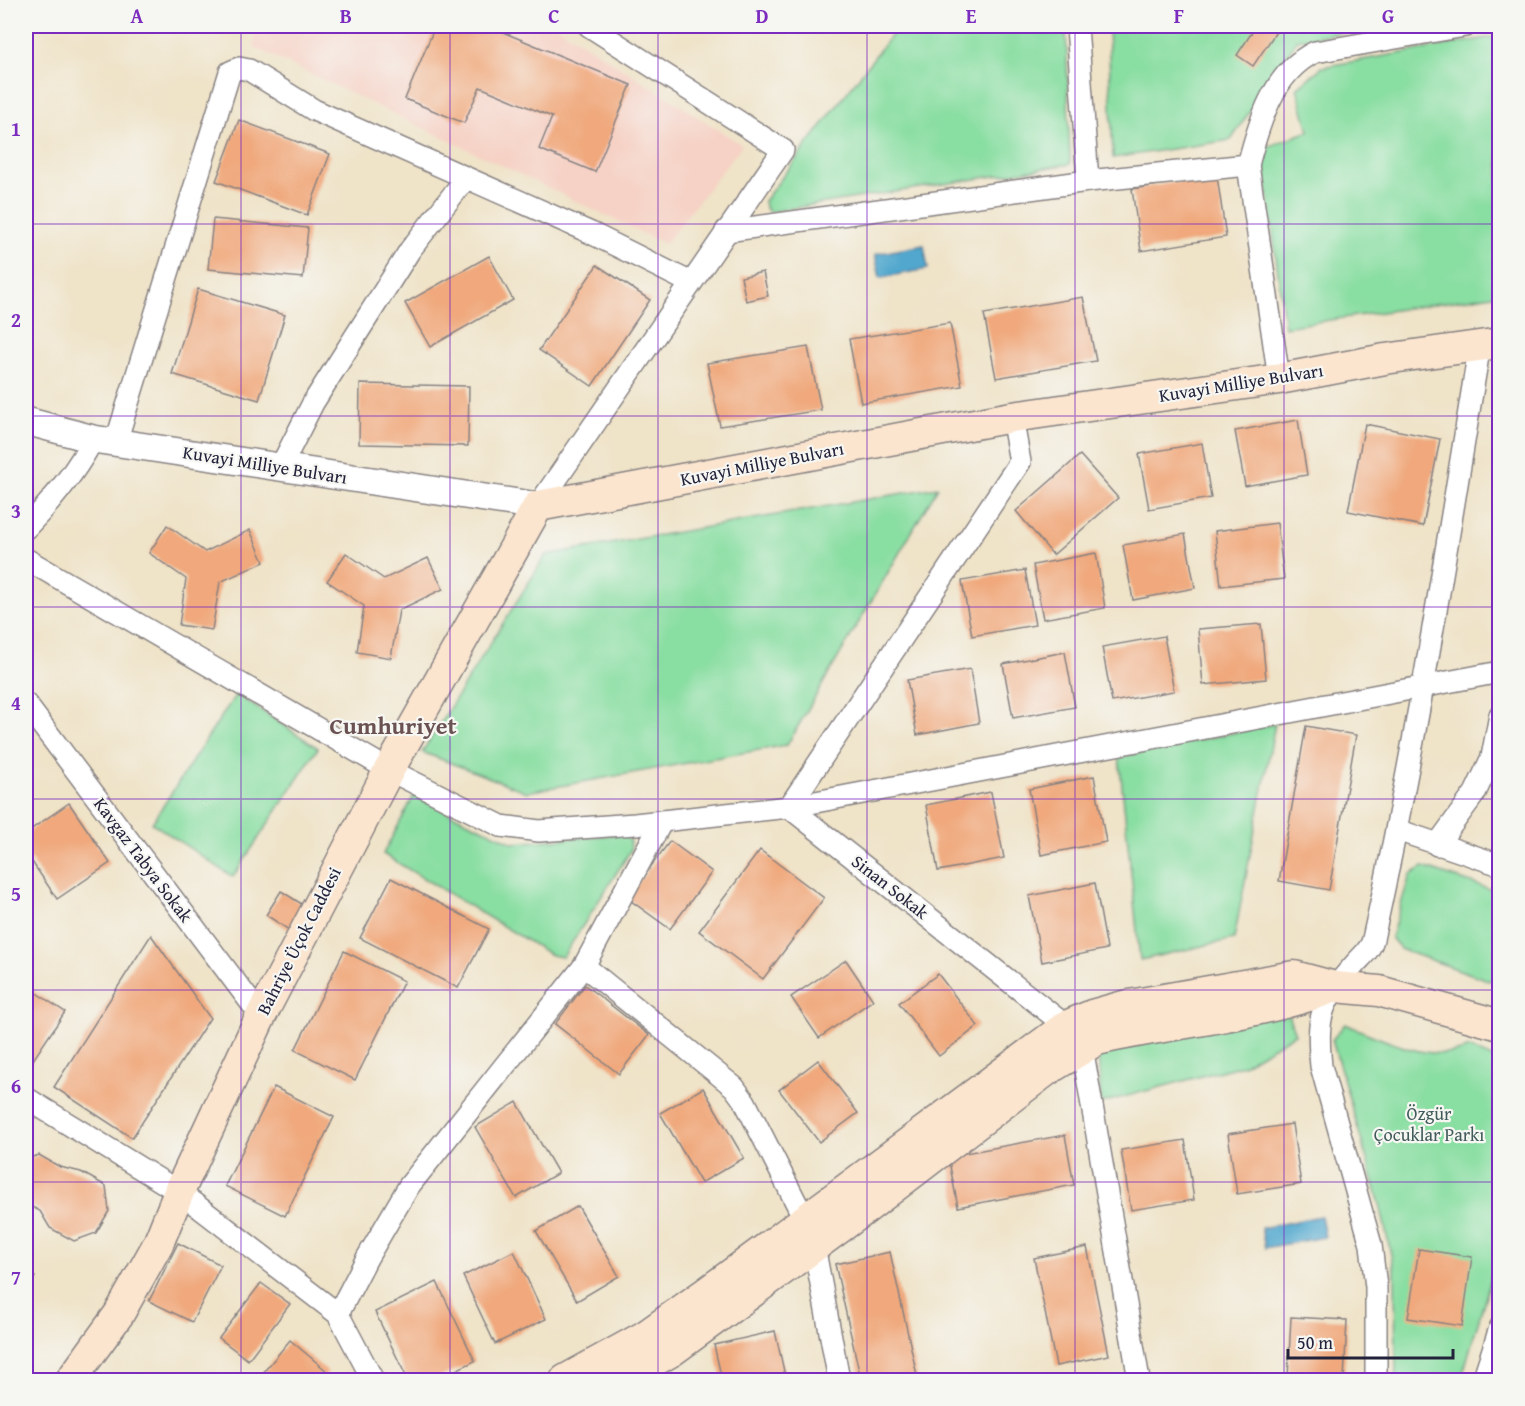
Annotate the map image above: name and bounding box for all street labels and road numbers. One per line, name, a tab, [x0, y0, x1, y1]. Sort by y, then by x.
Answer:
street label: Kuvayi Milliye Bulvarı	[1157, 356, 1325, 409]
street label: Kuvayi Milliye Bulvarı	[678, 434, 846, 493]
street label: Kuvayi Milliye Bulvarı	[181, 438, 349, 491]
street label: Kavgaz Tabya Sokak	[87, 792, 200, 929]
street label: Sinan Sokak	[846, 848, 935, 926]
street label: Bahriye Üçok Caddesi	[250, 862, 347, 1019]

